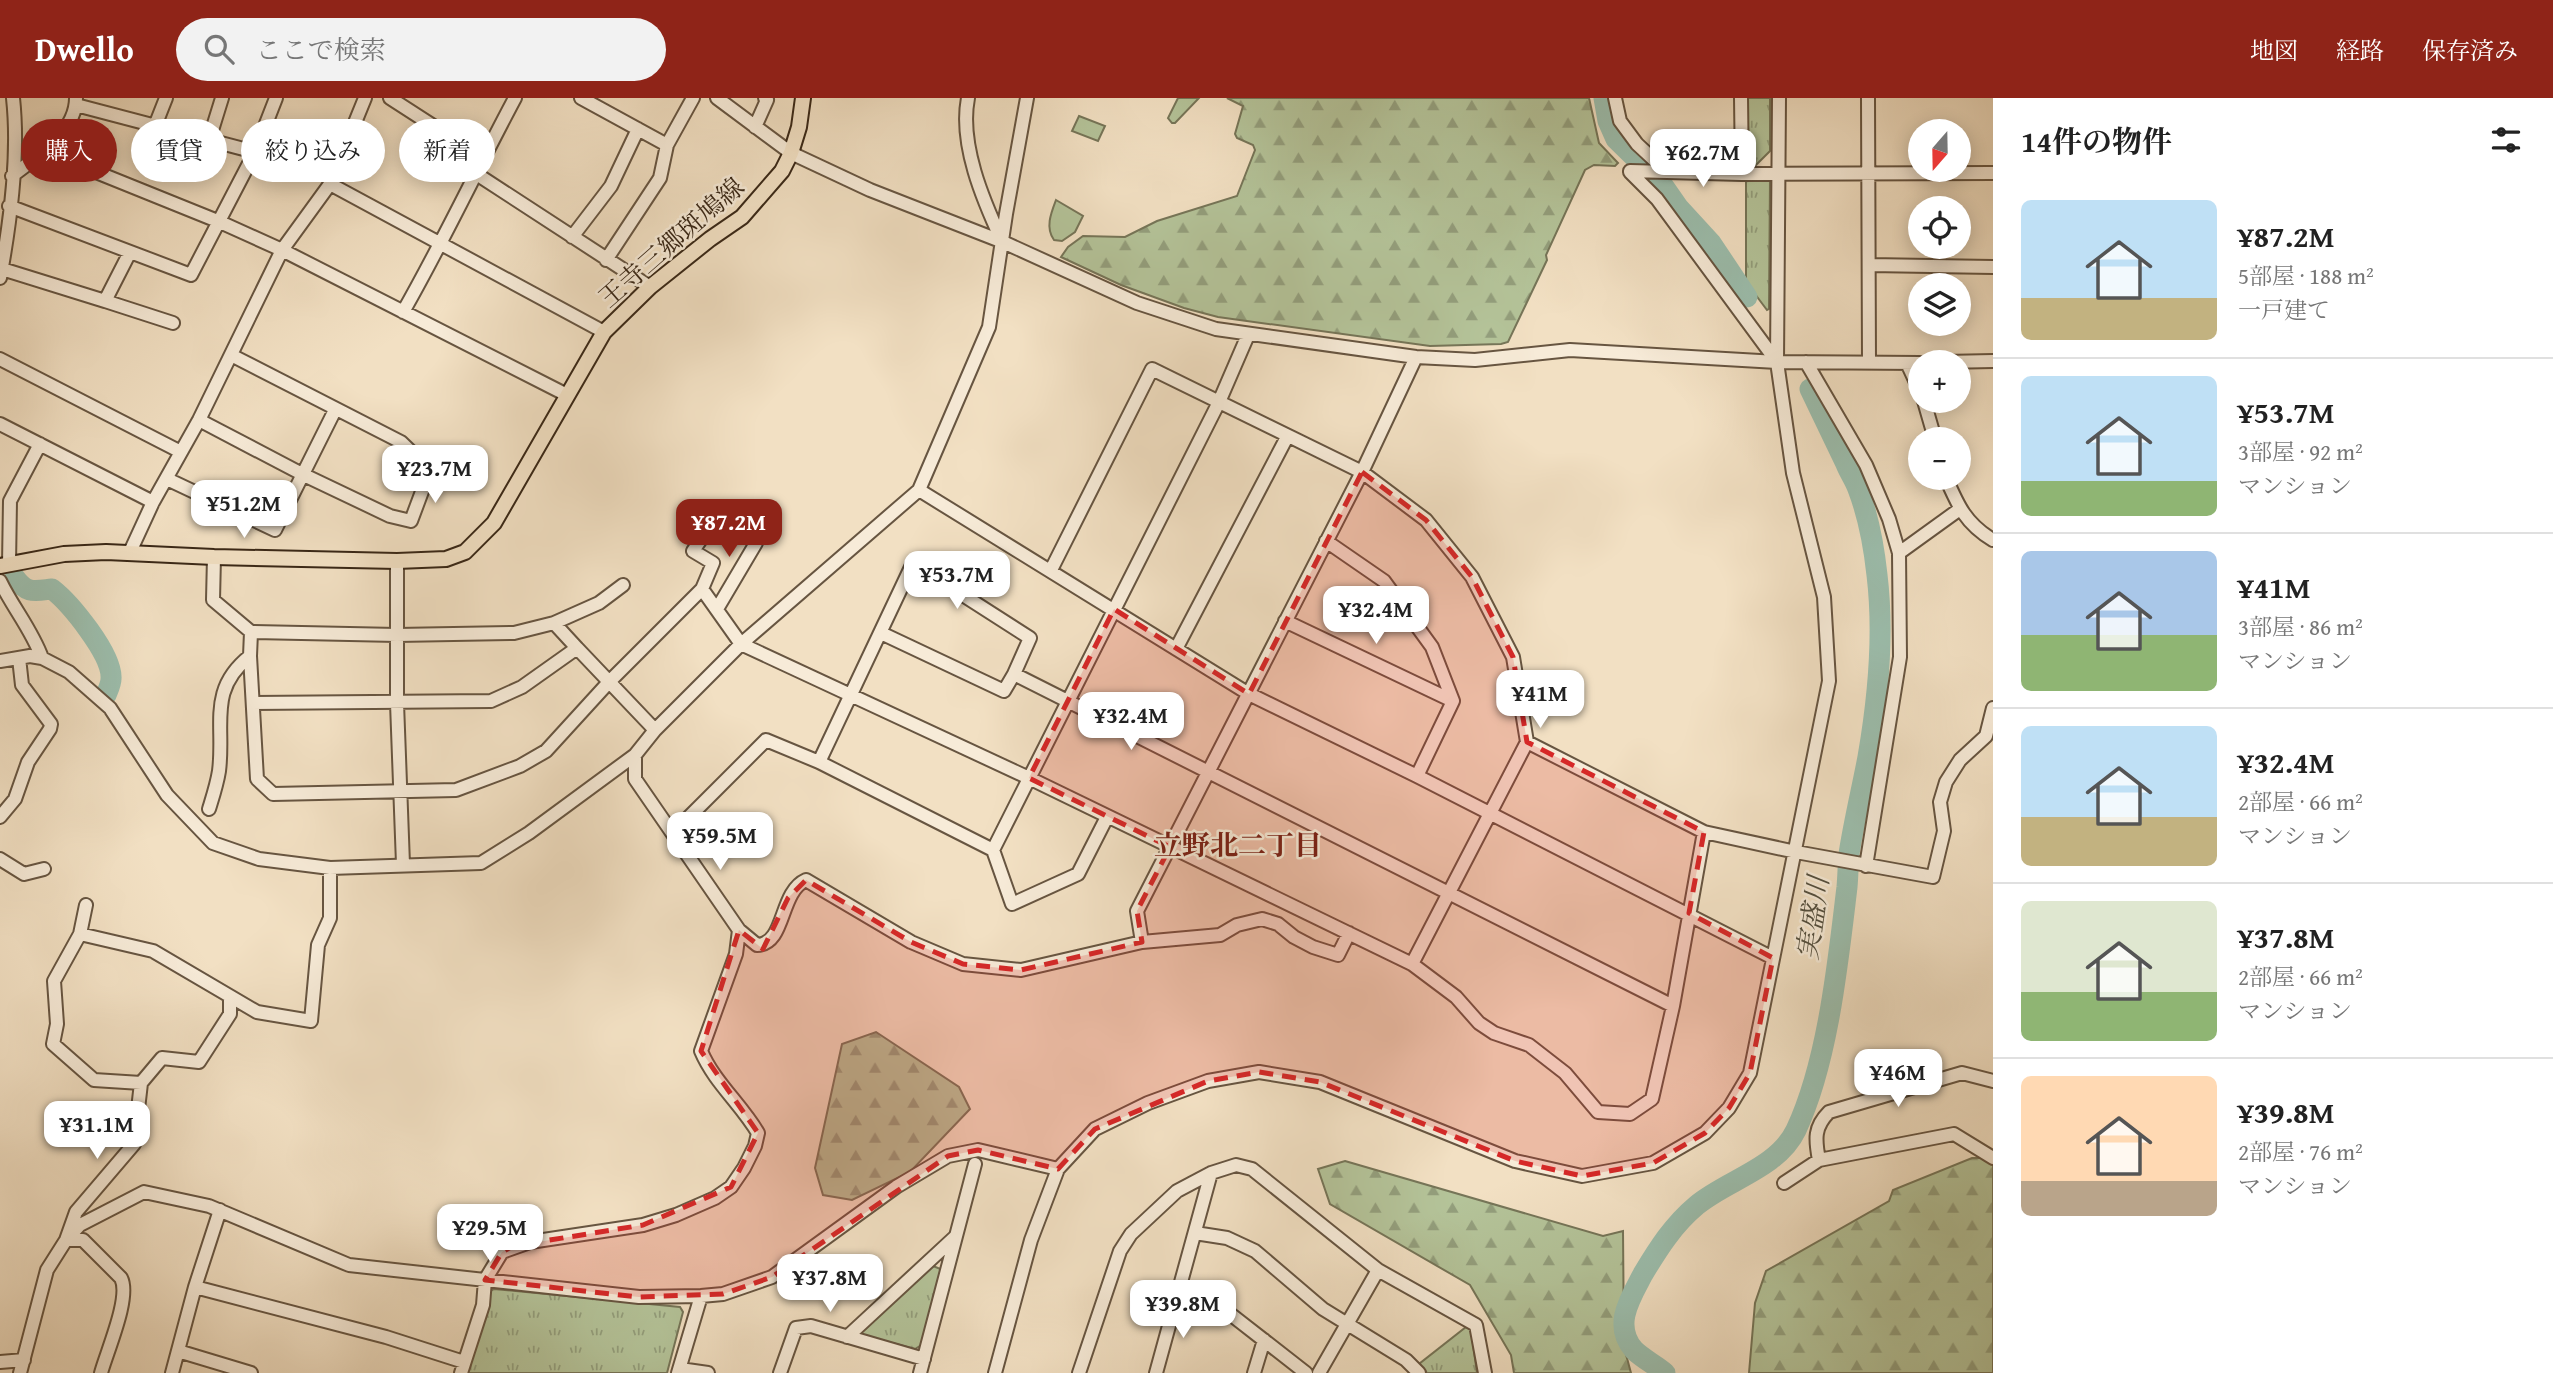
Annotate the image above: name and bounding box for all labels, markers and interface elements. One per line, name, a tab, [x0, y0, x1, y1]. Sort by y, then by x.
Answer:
search box	[176, 18, 666, 81]
text: Dwello	[35, 25, 134, 73]
icon: search	[200, 30, 238, 68]
text: ここで検索	[256, 30, 386, 69]
text: 地図	[2250, 33, 2298, 68]
text: 経路	[2336, 33, 2384, 68]
text: 保存済み	[2422, 33, 2518, 68]
chip: 購入	[21, 119, 117, 182]
chip: 賃貸	[131, 119, 227, 182]
chip: 絞り込み	[241, 119, 385, 182]
chip: 新着	[399, 119, 495, 182]
north arrow	[1908, 119, 1970, 182]
map controls	[1908, 119, 1971, 490]
text: 14件の物件	[2021, 119, 2172, 163]
icon: filters	[2487, 121, 2525, 159]
pin: ¥62.7M	[1646, 130, 1760, 189]
text: ¥62.7M	[1666, 135, 1740, 168]
street label: 王寺三郷斑鳩線	[590, 168, 752, 316]
button: locate	[1908, 196, 1971, 259]
text: ¥87.2M	[2238, 214, 2334, 258]
icon: home	[2077, 228, 2161, 312]
text: 5部屋 · 188 m²	[2238, 259, 2374, 292]
button: layers	[1908, 273, 1971, 336]
text: 一戸建て	[2238, 293, 2330, 326]
button: +	[1908, 350, 1971, 413]
text: ¥53.7M	[2238, 390, 2334, 434]
icon: home	[2077, 404, 2161, 488]
button: −	[1908, 427, 1971, 490]
text: 3部屋 · 92 m²	[2238, 435, 2363, 468]
pin: ¥23.7M	[378, 446, 492, 505]
text: ¥23.7M	[398, 451, 472, 484]
text: マンション	[2238, 469, 2352, 502]
pin: ¥51.2M	[187, 480, 301, 540]
text: ¥51.2M	[207, 486, 281, 519]
pin: ¥87.2M	[672, 500, 786, 559]
text: ¥87.2M	[692, 505, 766, 538]
pin: ¥53.7M	[900, 552, 1014, 611]
text: ¥53.7M	[920, 557, 994, 590]
text: ¥41M	[2238, 565, 2310, 609]
icon: home	[2077, 579, 2161, 663]
pin: ¥32.4M	[1319, 587, 1433, 646]
text: ¥32.4M	[1339, 592, 1413, 625]
text: 3部屋 · 86 m²	[2238, 610, 2363, 643]
text: マンション	[2238, 644, 2352, 677]
pin: ¥41M	[1499, 670, 1581, 730]
text: ¥41M	[1512, 676, 1568, 709]
pin: ¥32.4M	[1074, 692, 1188, 752]
text: ¥32.4M	[1094, 698, 1168, 731]
text: ¥32.4M	[2238, 740, 2334, 784]
icon: home	[2077, 754, 2161, 838]
text: 2部屋 · 66 m²	[2238, 785, 2363, 818]
pin: ¥59.5M	[663, 812, 777, 872]
text: ¥59.5M	[683, 818, 757, 851]
text: マンション	[2238, 819, 2352, 852]
district label: 立野北二丁目	[1154, 824, 1322, 865]
water label: 実盛川	[1786, 871, 1839, 962]
text: ¥37.8M	[2238, 915, 2334, 959]
icon: home	[2077, 929, 2161, 1013]
text: 2部屋 · 66 m²	[2238, 960, 2363, 993]
text: マンション	[2238, 994, 2352, 1027]
pin: ¥46M	[1857, 1049, 1939, 1109]
text: ¥46M	[1870, 1055, 1926, 1088]
text: ¥39.8M	[2238, 1090, 2334, 1134]
pin: ¥31.1M	[40, 1102, 154, 1161]
icon: home	[2077, 1104, 2161, 1188]
text: ¥31.1M	[60, 1107, 134, 1140]
text: 2部屋 · 76 m²	[2238, 1135, 2363, 1168]
text: マンション	[2238, 1169, 2352, 1202]
pin: ¥29.5M	[433, 1204, 547, 1264]
text: ¥29.5M	[453, 1210, 527, 1243]
pin: ¥37.8M	[773, 1254, 887, 1314]
text: ¥37.8M	[793, 1260, 867, 1293]
pin: ¥39.8M	[1126, 1280, 1240, 1340]
text: ¥39.8M	[1146, 1286, 1220, 1319]

